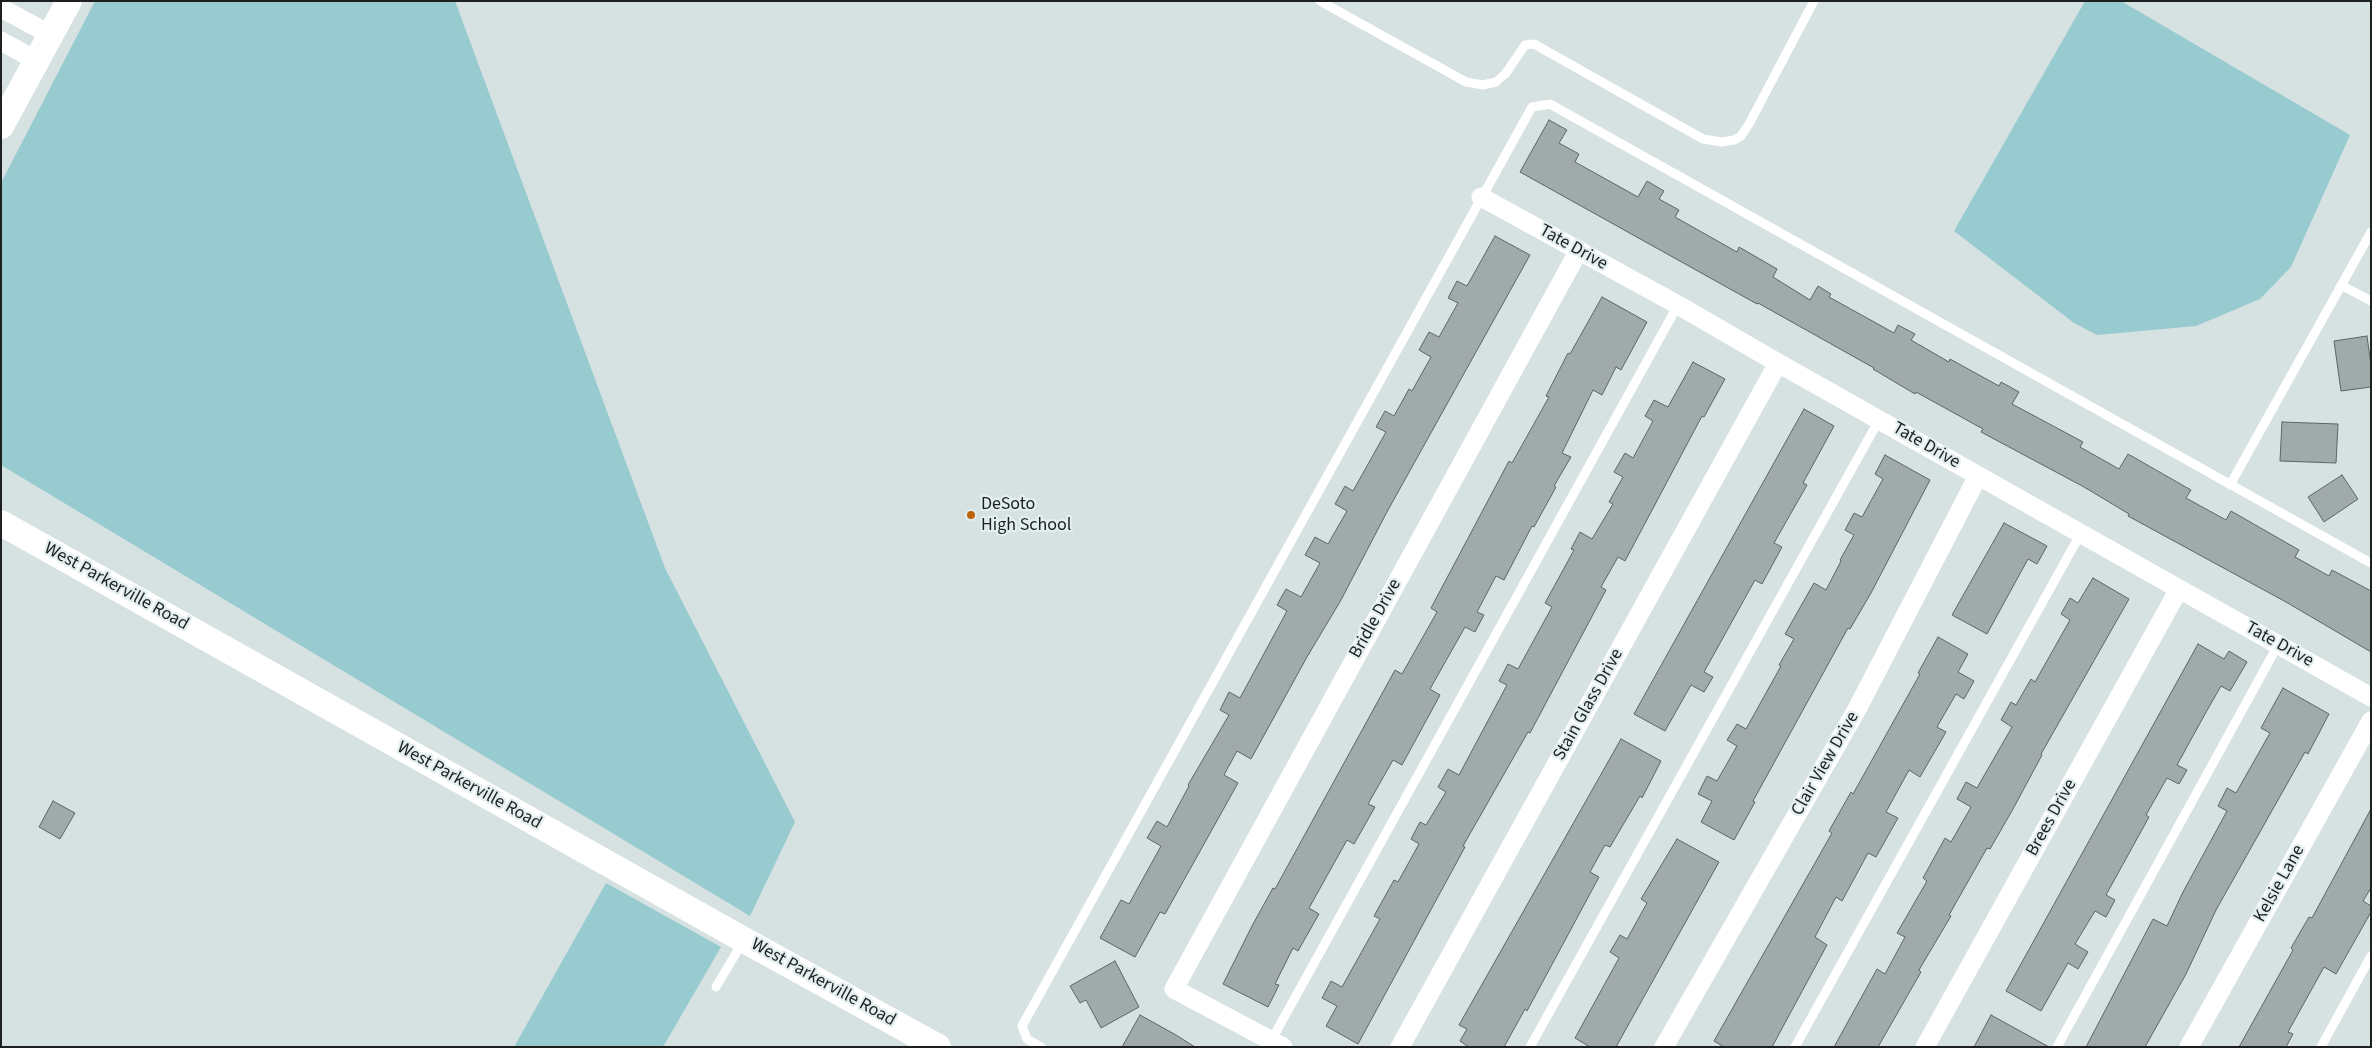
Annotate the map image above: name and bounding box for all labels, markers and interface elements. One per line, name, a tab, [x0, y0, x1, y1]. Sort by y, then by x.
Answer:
street label: Tate Drive	[1535, 220, 1611, 276]
street label: Tate Drive	[1888, 418, 1964, 474]
place label: DeSoto High School	[981, 494, 1071, 536]
marker: DeSoto High School	[965, 509, 977, 521]
street label: West Parkerville Road	[40, 538, 192, 636]
street label: Bridle Drive	[1345, 576, 1407, 662]
street label: Tate Drive	[2241, 617, 2317, 673]
street label: Stain Glass Drive	[1549, 645, 1629, 765]
street label: Clair View Drive	[1788, 708, 1864, 820]
street label: West Parkerville Road	[393, 737, 545, 835]
street label: Brees Drive	[2022, 776, 2082, 860]
street label: Kelsie Lane	[2250, 842, 2310, 926]
street label: West Parkerville Road	[747, 934, 899, 1032]

